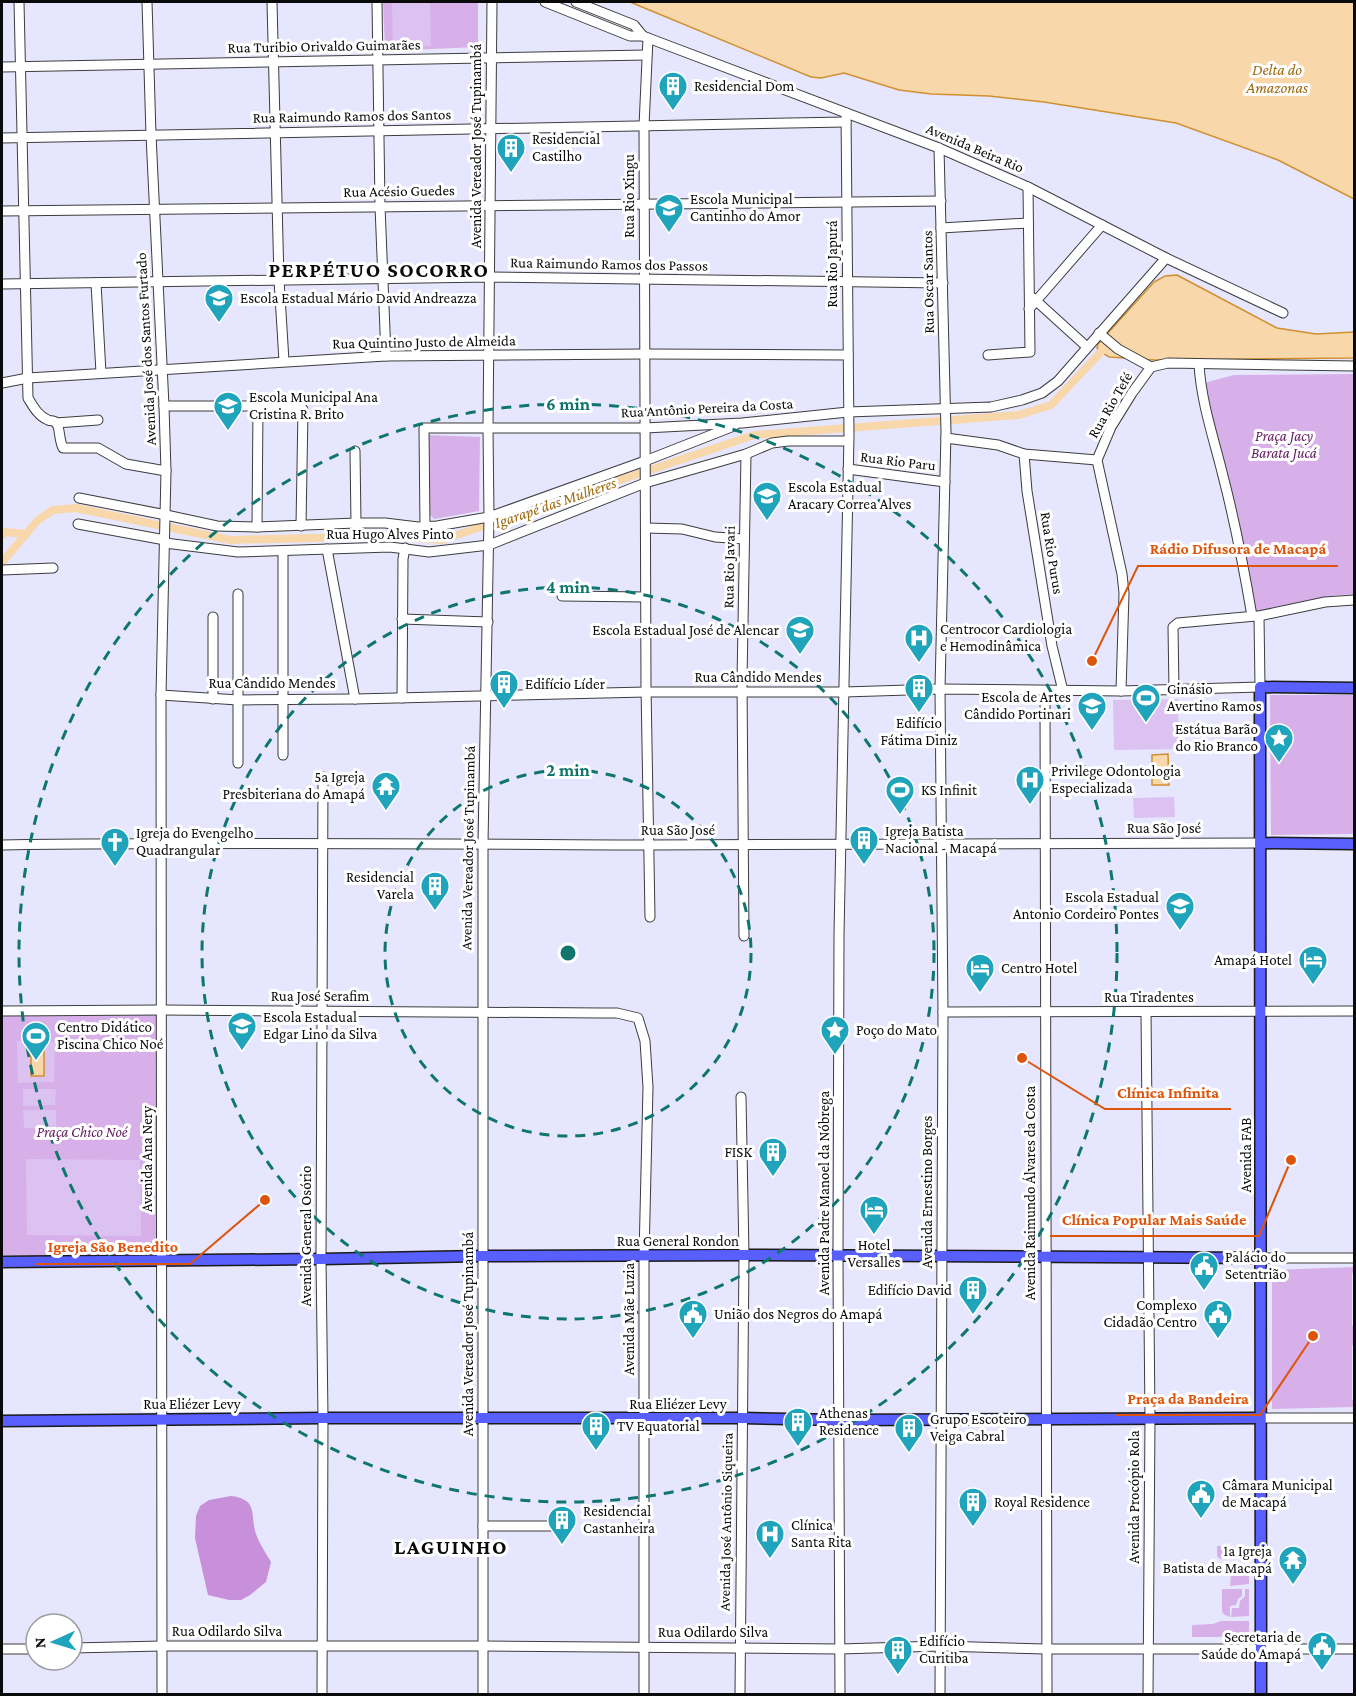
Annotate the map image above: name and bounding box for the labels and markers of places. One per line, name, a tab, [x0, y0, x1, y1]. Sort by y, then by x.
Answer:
building icon: Residencial Dom	[657, 70, 689, 112]
place label: Residencial Dom	[694, 78, 794, 94]
place label: Residencial Castilho	[532, 131, 600, 164]
building icon: Residencial Castilho	[495, 132, 527, 174]
place label: Escola Municipal Cantinho do Amor	[690, 191, 801, 224]
school or university icon: Escola Municipal Cantinho do Amor	[653, 192, 685, 234]
school or university icon: Escola Estadual Mário David Andreazza	[203, 282, 235, 324]
place label: Escola Estadual Mário David Andreazza	[240, 290, 477, 306]
place label: Escola Municipal Ana Cristina R. Brito	[249, 389, 378, 422]
school or university icon: Escola Municipal Ana Cristina R. Brito	[212, 390, 244, 432]
place label: Escola Estadual Aracary Correa Alves	[788, 479, 912, 513]
school or university icon: Escola Estadual Aracary Correa Alves	[751, 480, 783, 522]
callout: Rádio Difusora de Macapá	[1138, 532, 1338, 566]
school or university icon: Escola Estadual José de Alencar	[784, 614, 816, 656]
place label: Centrocor Cardiologia e Hemodinâmica	[940, 621, 1072, 654]
place label: Escola Estadual José de Alencar	[592, 622, 780, 639]
hospital icon: Centrocor Cardiologia e Hemodinâmica	[903, 622, 935, 664]
building icon: Edifício Líder	[488, 668, 520, 710]
building icon: Edifício Fátima Diniz	[903, 672, 935, 714]
place label: Edifício Líder	[525, 676, 606, 692]
place label: Ginásio Avertino Ramos	[1167, 681, 1262, 714]
sports icon: Ginásio Avertino Ramos	[1130, 682, 1162, 724]
place label: Escola de Artes Cândido Portinari	[964, 689, 1071, 722]
school or university icon: Escola de Artes Cândido Portinari	[1076, 690, 1108, 732]
place label: Edifício Fátima Diniz	[881, 715, 957, 748]
place label: Estátua Barão do Rio Branco	[1175, 721, 1258, 754]
place icon: Estátua Barão do Rio Branco	[1263, 722, 1295, 764]
place label: Privilege Odontologia Especializada	[1051, 763, 1181, 797]
hospital icon: Privilege Odontologia Especializada	[1014, 764, 1046, 806]
place label: 5a Igreja Presbiteriana do Amapá	[222, 769, 365, 803]
temple icon: 5a Igreja Presbiteriana do Amapá	[370, 770, 402, 812]
sports icon: KS Infinit	[884, 774, 916, 816]
place label: KS Infinit	[921, 782, 978, 798]
place label: Igreja Batista Nacional - Macapá	[885, 823, 997, 857]
building icon: Igreja Batista Nacional - Macapá	[848, 824, 880, 866]
place label: Igreja do Evengelho Quadrangular	[136, 825, 253, 859]
church icon: Igreja do Evengelho Quadrangular	[99, 826, 131, 868]
place label: Residencial Varela	[346, 869, 414, 902]
building icon: Residencial Varela	[419, 870, 451, 912]
place label: Escola Estadual Antonio Cordeiro Pontes	[1013, 889, 1159, 922]
school or university icon: Escola Estadual Antonio Cordeiro Pontes	[1164, 890, 1196, 932]
centre of rings	[558, 943, 578, 963]
hotel icon: Amapá Hotel	[1297, 944, 1329, 986]
hotel icon: Centro Hotel	[964, 952, 996, 994]
place label: Amapá Hotel	[1214, 952, 1292, 969]
place label: Centro Hotel	[1001, 960, 1077, 976]
place label: Escola Estadual Edgar Lino da Silva	[263, 1009, 377, 1043]
school or university icon: Escola Estadual Edgar Lino da Silva	[226, 1010, 258, 1052]
place icon: Poço do Mato	[819, 1014, 851, 1056]
place label: Centro Didático Piscina Chico Noé	[57, 1019, 164, 1052]
sports icon: Centro Didático Piscina Chico Noé	[20, 1020, 52, 1062]
place label: Poço do Mato	[856, 1022, 937, 1039]
callout: Clínica Infinita	[1105, 1075, 1231, 1109]
building icon: FISK	[757, 1136, 789, 1178]
place label: FISK	[724, 1144, 752, 1160]
hotel icon: Hotel Versalles	[858, 1194, 890, 1236]
callout: Clínica Popular Mais Saúde	[1050, 1202, 1259, 1236]
callout: Igreja São Benedito	[36, 1230, 190, 1264]
place label: Hotel Versalles	[848, 1237, 901, 1270]
place label: Palácio do Setentrião	[1225, 1249, 1287, 1282]
public building icon: Palácio do Setentrião	[1188, 1250, 1220, 1292]
building icon: Edifício David	[957, 1274, 989, 1316]
place label: Edifício David	[868, 1282, 952, 1298]
place label: Complexo Cidadão Centro	[1103, 1297, 1197, 1330]
public building icon: União dos Negros do Amapá	[677, 1298, 709, 1340]
public building icon: Complexo Cidadão Centro	[1202, 1298, 1234, 1340]
place label: União dos Negros do Amapá	[714, 1306, 882, 1323]
callout: Praça da Bandeira	[1115, 1381, 1260, 1415]
place label: Athenas Residence	[819, 1405, 879, 1438]
building icon: Athenas Residence	[782, 1406, 814, 1448]
building icon: TV Equatorial	[580, 1410, 612, 1452]
place label: Grupo Escoteiro Veiga Cabral	[930, 1411, 1026, 1445]
building icon: Grupo Escoteiro Veiga Cabral	[893, 1412, 925, 1454]
place label: TV Equatorial	[617, 1418, 700, 1435]
place label: Câmara Municipal de Macapá	[1222, 1477, 1333, 1511]
public building icon: Câmara Municipal de Macapá	[1185, 1478, 1217, 1520]
building icon: Royal Residence	[957, 1486, 989, 1528]
place label: Royal Residence	[994, 1494, 1090, 1511]
place label: Residencial Castanheira	[583, 1503, 655, 1536]
building icon: Residencial Castanheira	[546, 1504, 578, 1546]
place label: Clínica Santa Rita	[791, 1517, 852, 1550]
hospital icon: Clínica Santa Rita	[754, 1518, 786, 1560]
place label: 1a Igreja Batista de Macapá	[1163, 1543, 1272, 1577]
temple icon: 1a Igreja Batista de Macapá	[1277, 1544, 1309, 1586]
place label: Secretaria de Saúde do Amapá	[1201, 1629, 1301, 1663]
public building icon: Secretaria de Saúde do Amapá	[1306, 1630, 1338, 1672]
place label: Edifício Curitiba	[919, 1633, 969, 1666]
building icon: Edifício Curitiba	[882, 1634, 914, 1676]

